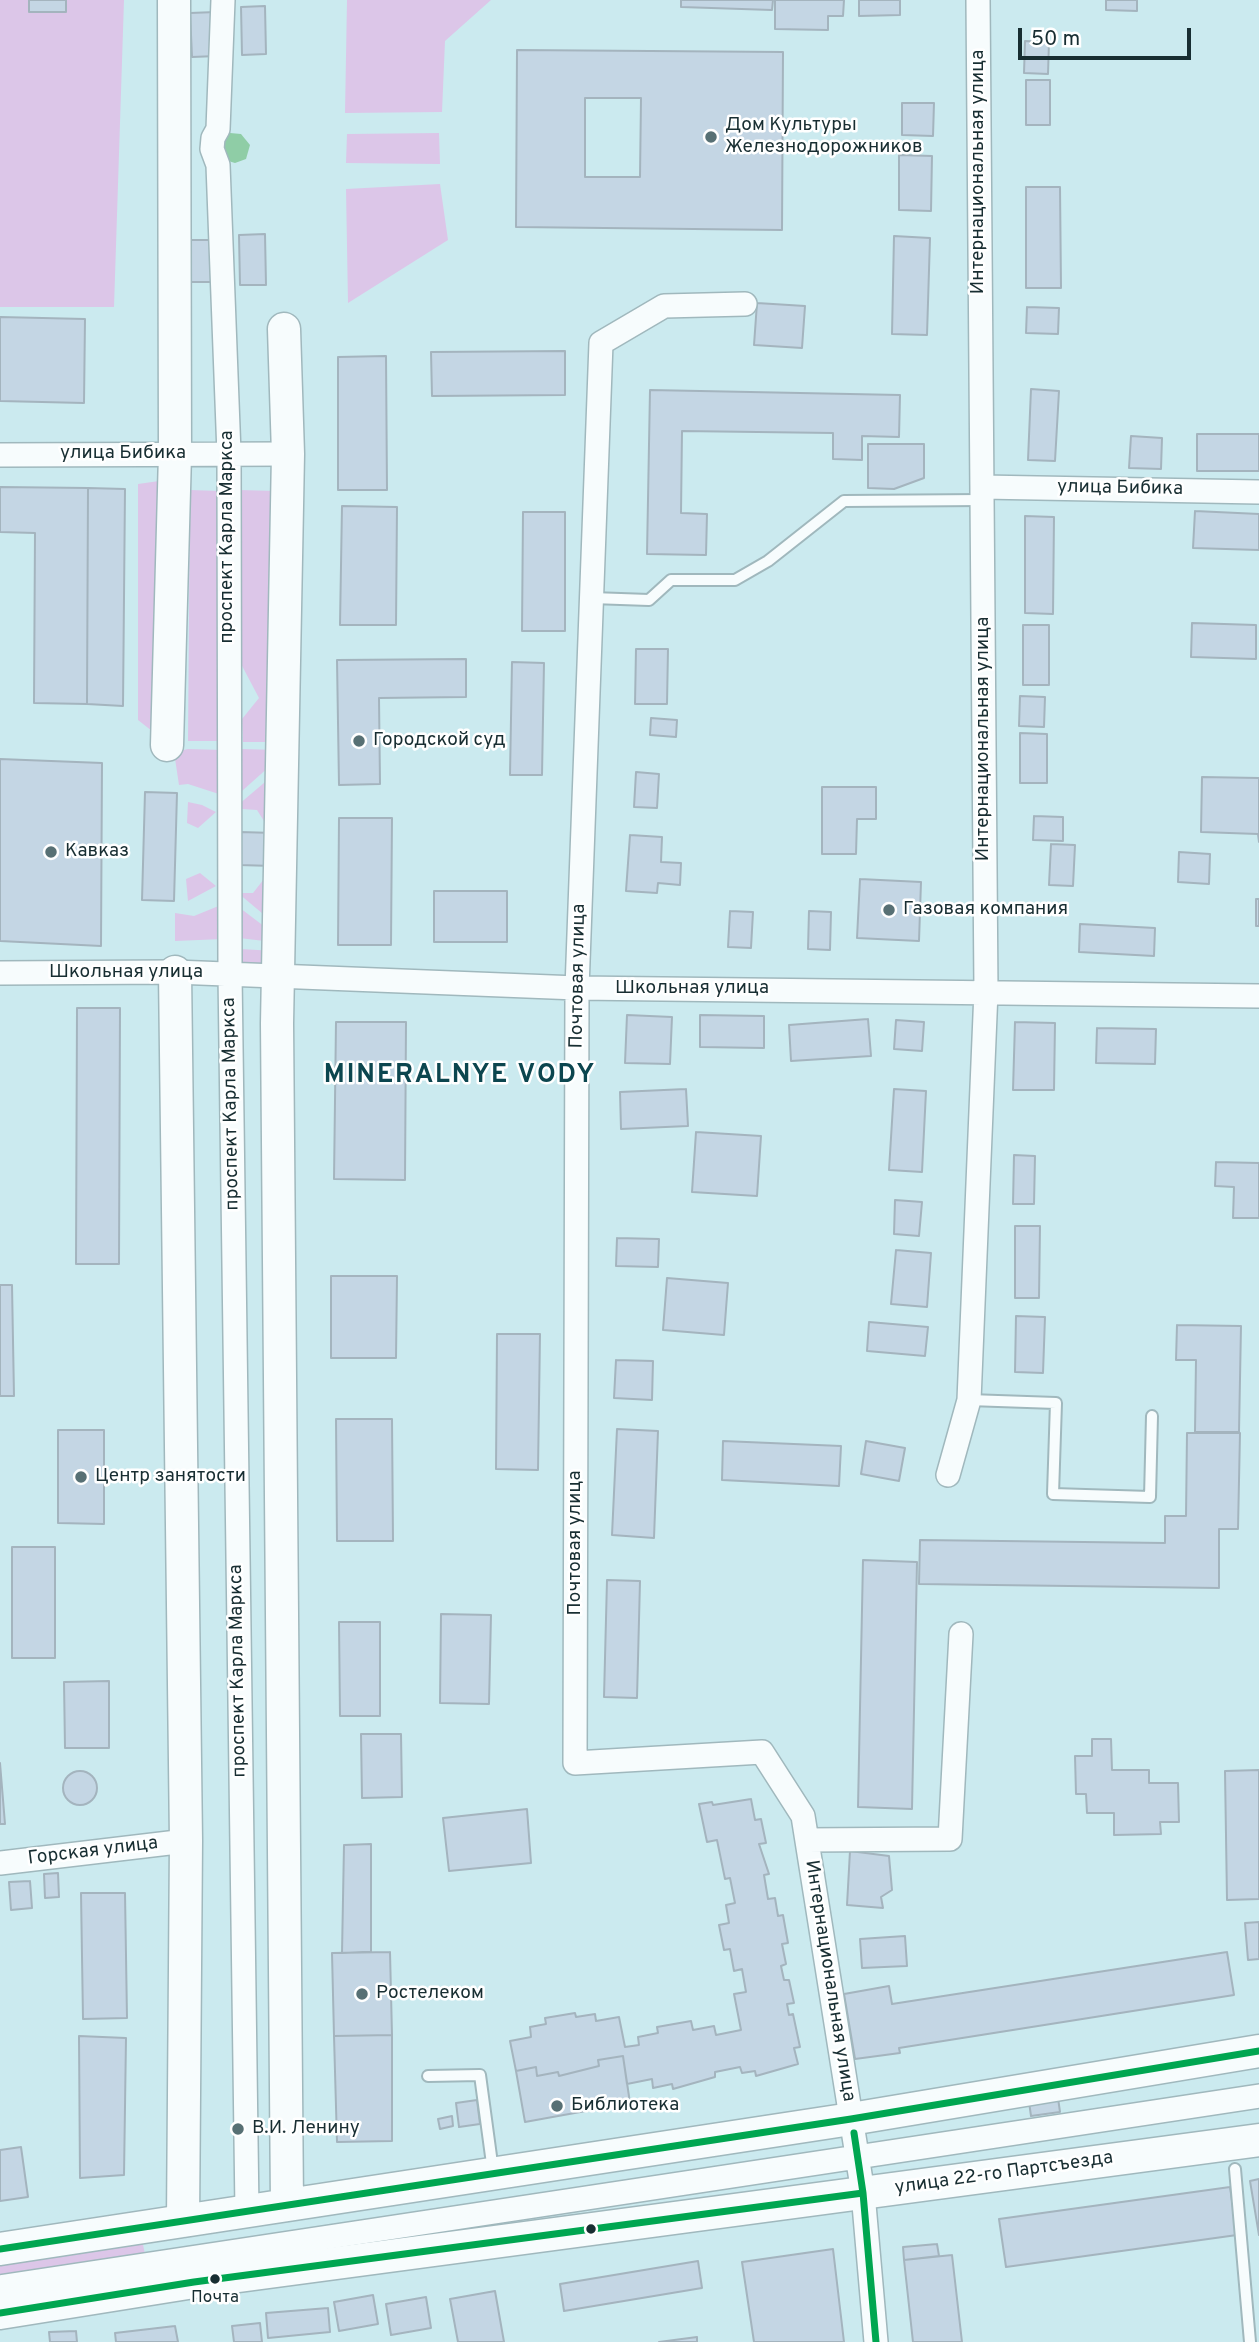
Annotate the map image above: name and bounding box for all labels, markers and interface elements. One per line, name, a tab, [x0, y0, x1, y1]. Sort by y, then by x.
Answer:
scale bar	[1021, 14, 1194, 58]
text: 50 m	[1031, 26, 1080, 53]
street label: Интернациональная улица	[968, 50, 990, 294]
place label: Дом Культуры Железнодорожников	[725, 115, 922, 159]
marker: Дом Культуры Железнодорожников	[703, 129, 719, 145]
street label: проспект Карла Маркса	[217, 430, 239, 644]
street label: улица Бибика	[60, 443, 186, 465]
street label: улица Бибика	[1057, 477, 1183, 501]
street label: Интернациональная улица	[973, 617, 995, 861]
place label: Городской суд	[373, 730, 506, 752]
marker: Городской суд	[351, 733, 367, 749]
place label: Кавказ	[65, 841, 129, 863]
marker: Кавказ	[43, 844, 59, 860]
place label: Газовая компания	[903, 899, 1068, 921]
marker: Газовая компания	[881, 902, 897, 918]
street label: Почтовая улица	[566, 903, 592, 1049]
street label: Школьная улица	[49, 962, 203, 984]
street label: Школьная улица	[615, 978, 769, 1000]
street label: проспект Карла Маркса	[219, 997, 245, 1211]
district label: MINERALNYE VODY	[326, 1061, 594, 1093]
place label: Центр занятости	[95, 1466, 246, 1488]
marker: Центр занятости	[73, 1469, 89, 1485]
street label: Почтовая улица	[565, 1471, 587, 1615]
street label: проспект Карла Маркса	[226, 1564, 252, 1778]
street label: Горская улица	[27, 1833, 159, 1871]
street label: Интернациональная улица	[799, 1859, 859, 2103]
place label: Ростелеком	[376, 1983, 484, 2005]
marker: Ростелеком	[354, 1986, 370, 2002]
place label: Библиотека	[571, 2095, 679, 2117]
marker: Библиотека	[549, 2098, 565, 2114]
place label: В.И. Ленину	[252, 2118, 360, 2140]
marker: В.И. Ленину	[230, 2121, 246, 2137]
street label: улица 22-го Партсъезда	[893, 2147, 1115, 2201]
unlabelled marker	[584, 2222, 598, 2236]
marker: Почта	[208, 2272, 222, 2286]
place label: Почта	[191, 2289, 239, 2309]

